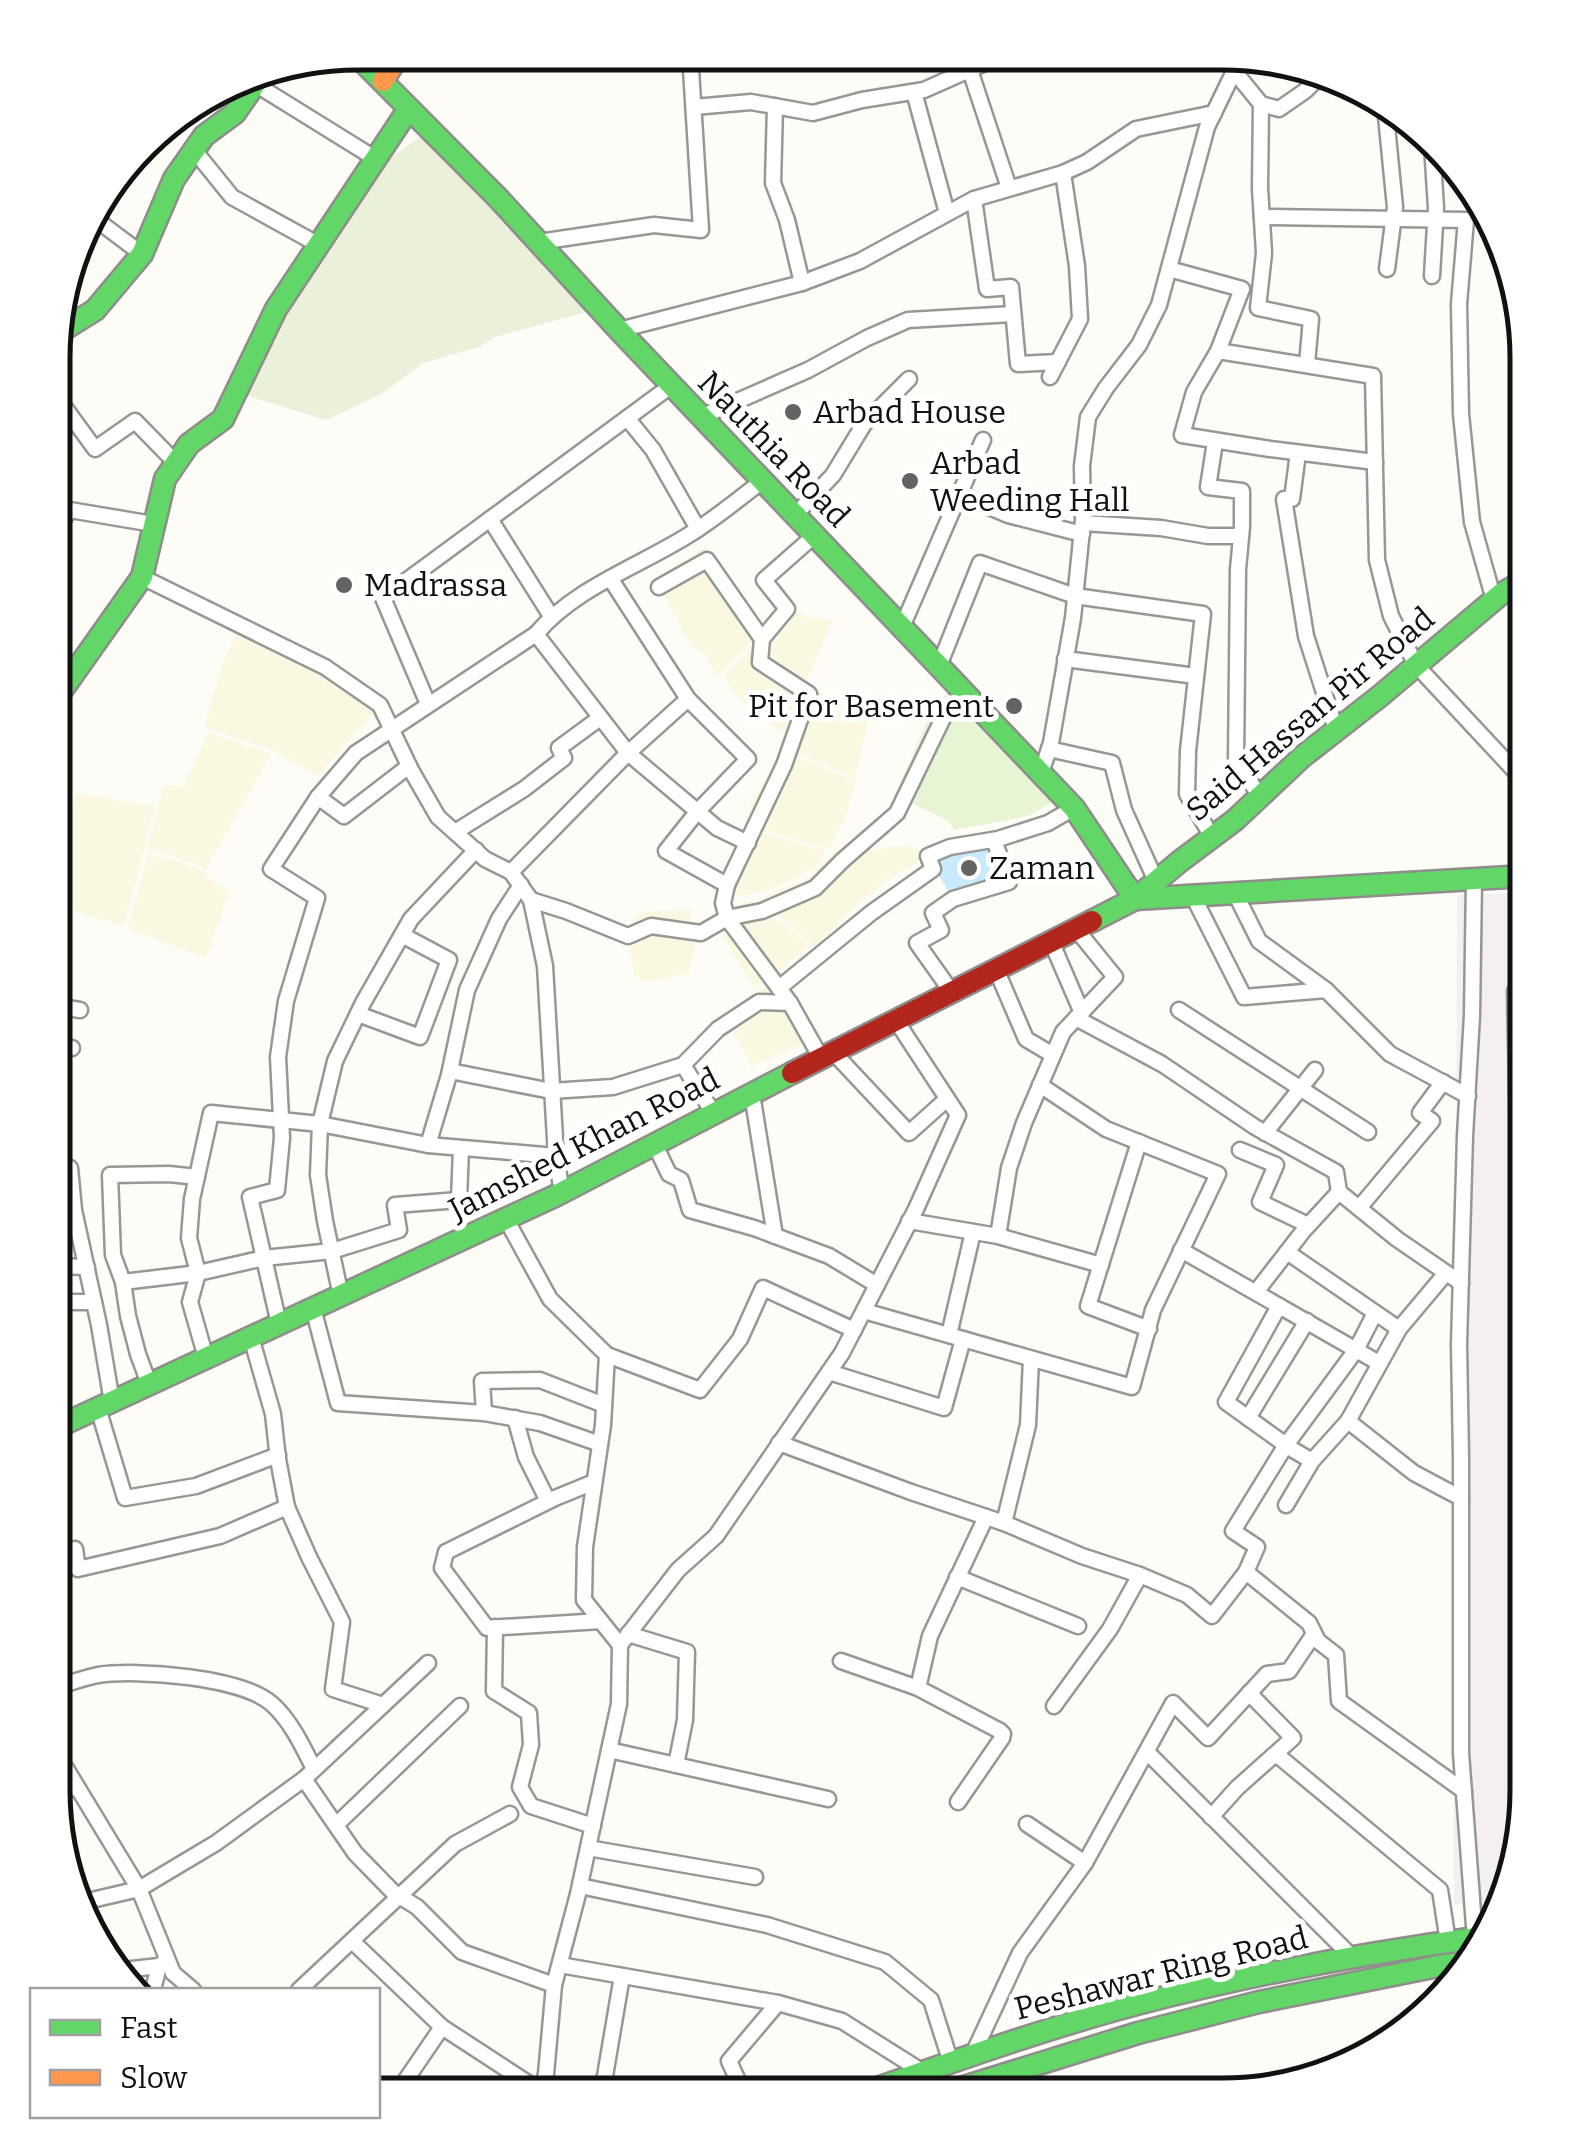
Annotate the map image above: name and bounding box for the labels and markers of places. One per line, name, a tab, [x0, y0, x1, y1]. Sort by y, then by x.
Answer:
place label: Arbad House	[813, 393, 1006, 431]
marker: Arbad House	[782, 401, 804, 423]
place label: Arbad Weeding Hall	[930, 444, 1129, 519]
marker: Arbad Weeding Hall	[899, 470, 921, 492]
place label: Madrassa	[364, 566, 507, 604]
marker: Madrassa	[333, 574, 355, 596]
place label: Pit for Basement	[748, 687, 994, 725]
marker: Pit for Basement	[1003, 695, 1025, 717]
place label: Zaman	[989, 849, 1095, 887]
marker: Zaman	[958, 857, 980, 879]

